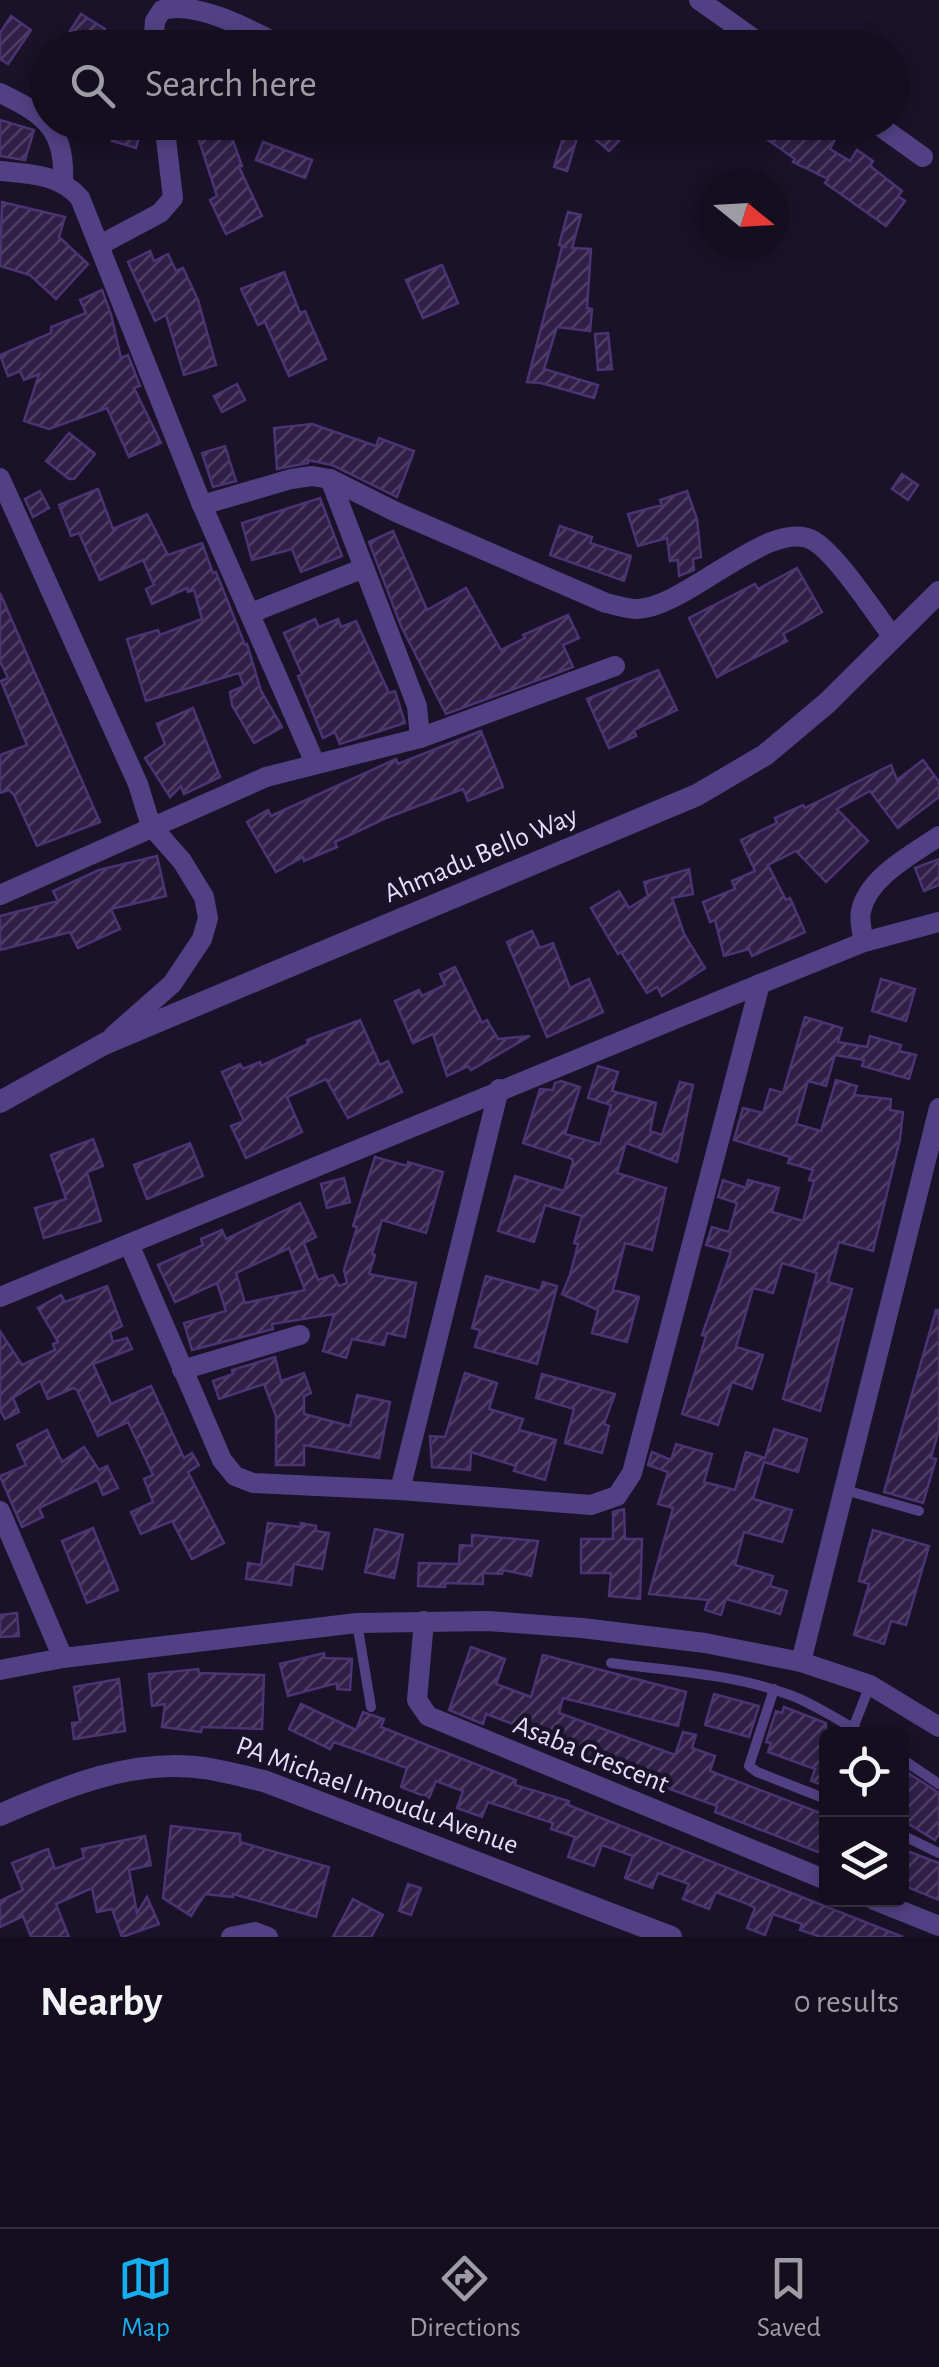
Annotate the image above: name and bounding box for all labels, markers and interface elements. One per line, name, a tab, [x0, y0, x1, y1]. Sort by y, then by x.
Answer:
search box	[30, 30, 909, 140]
icon: search	[65, 58, 120, 113]
text: Search here	[145, 66, 317, 104]
north arrow	[699, 170, 789, 260]
street label: Ahmadu Bello Way	[380, 802, 582, 908]
street label: Asaba Crescent	[509, 1711, 673, 1799]
map controls	[819, 1727, 909, 1907]
button: locate	[819, 1727, 909, 1817]
street label: PA Michael Imoudu Avenue	[232, 1732, 522, 1860]
button: layers	[819, 1817, 909, 1907]
text: Nearby	[40, 1981, 163, 2023]
text: 0 results	[794, 1986, 899, 2018]
tab: Map	[118, 2251, 173, 2345]
tab: Directions	[409, 2251, 521, 2345]
tab: Saved	[757, 2251, 821, 2345]

